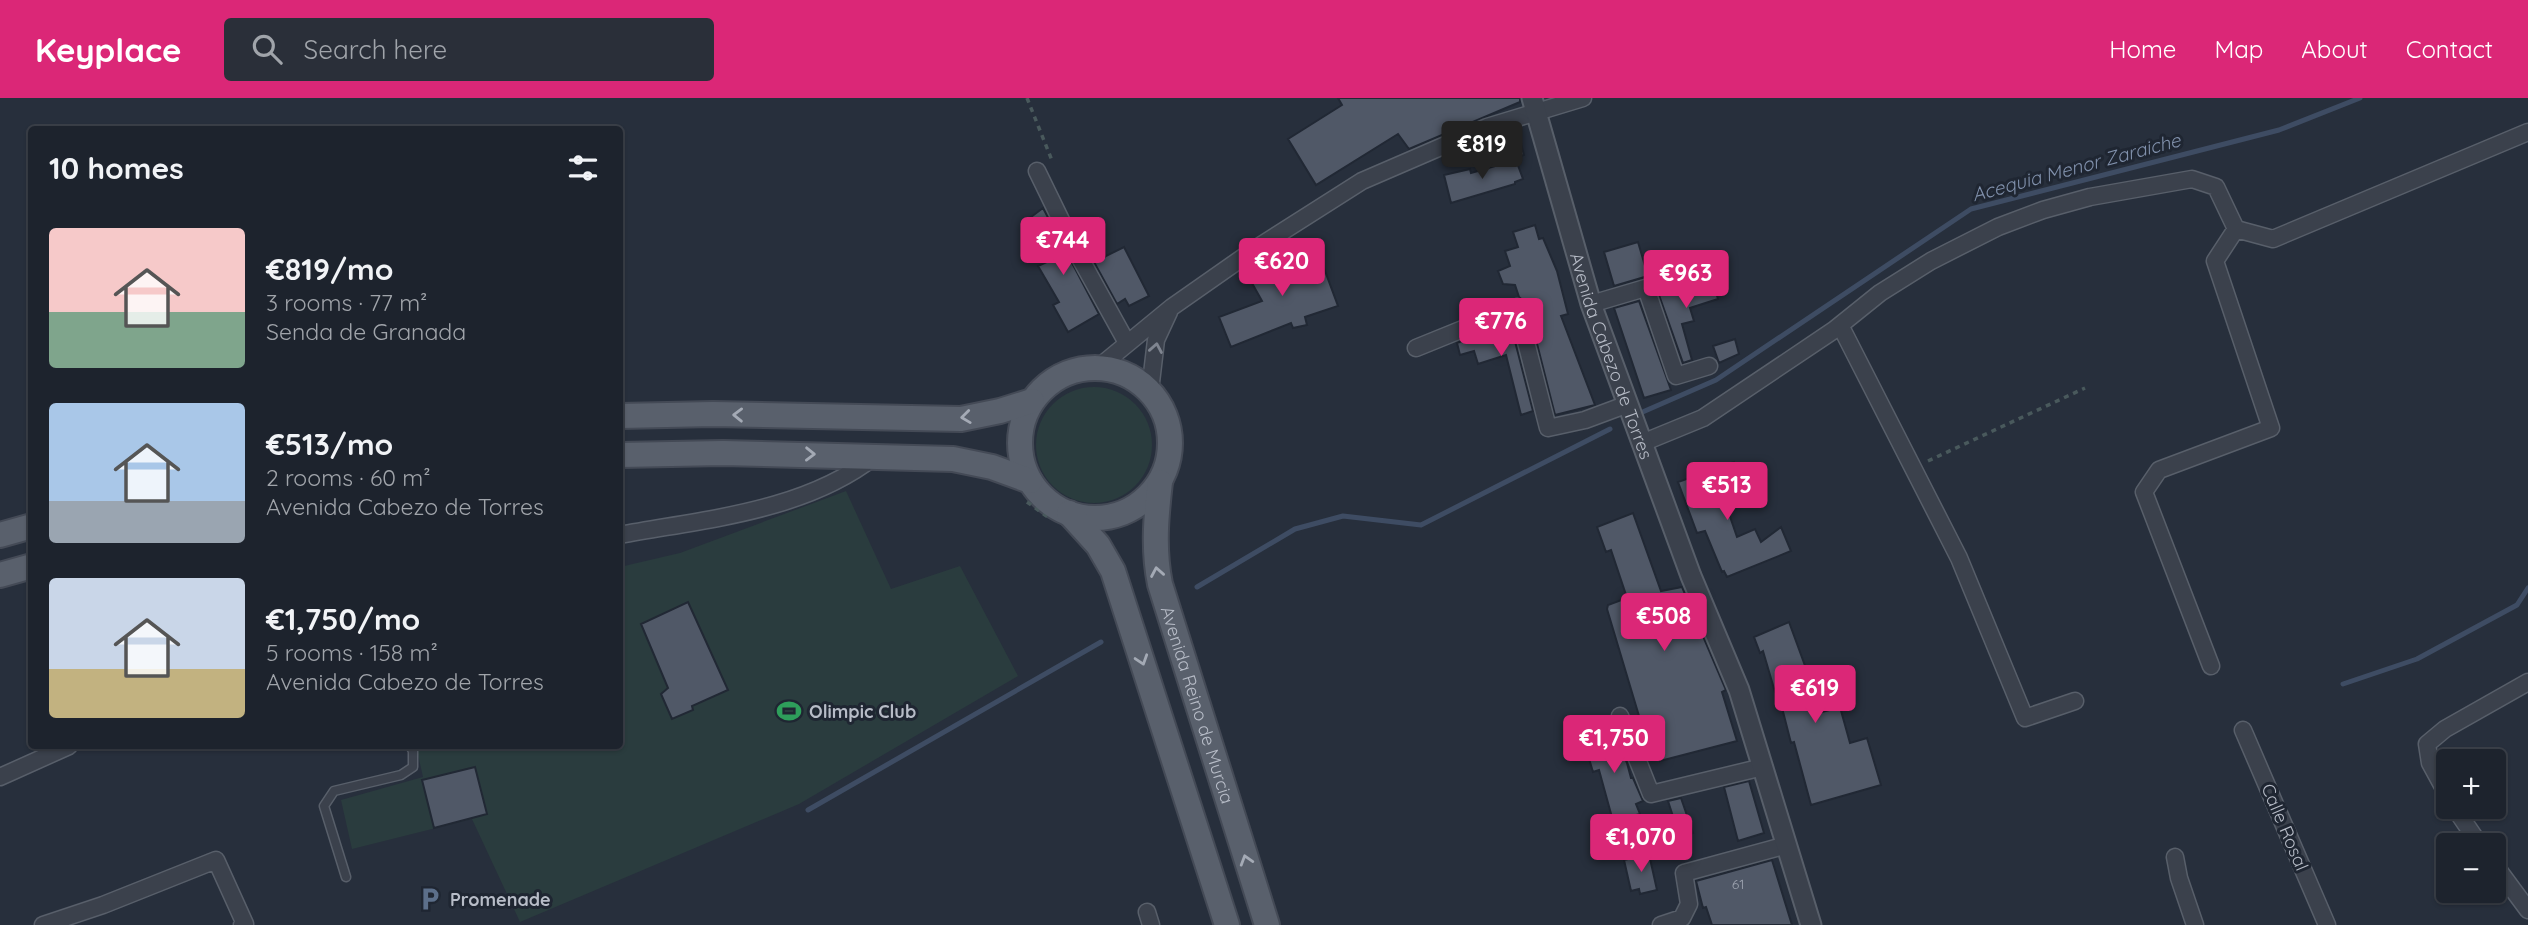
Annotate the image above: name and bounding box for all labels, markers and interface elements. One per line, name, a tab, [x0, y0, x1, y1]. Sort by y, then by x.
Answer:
search box	[224, 18, 714, 81]
text: Keyplace	[35, 29, 182, 70]
icon: search	[248, 30, 286, 68]
text: Search here	[304, 33, 447, 66]
text: Home	[2109, 34, 2176, 64]
text: Map	[2214, 34, 2263, 64]
text: About	[2301, 34, 2368, 64]
text: Contact	[2406, 34, 2493, 64]
pin: €819	[1441, 122, 1523, 181]
water label: Acequia Menor Zaraiche	[1969, 127, 2184, 206]
text: €819	[1457, 129, 1507, 158]
text: 10 homes	[49, 149, 184, 187]
icon: filters	[564, 149, 602, 187]
pin: €744	[1022, 218, 1104, 277]
text: €744	[1036, 225, 1090, 254]
pin: €620	[1241, 238, 1323, 298]
text: €620	[1255, 246, 1309, 275]
text: €819/mo	[266, 250, 393, 288]
street label: Avenida Cabezo de Torres	[1565, 250, 1659, 462]
pin: €963	[1645, 250, 1727, 310]
icon: home	[105, 256, 189, 340]
text: €963	[1660, 258, 1712, 287]
text: 3 rooms · 77 m²	[266, 288, 427, 317]
pin: €776	[1460, 299, 1542, 358]
text: €776	[1475, 306, 1527, 335]
text: Senda de Granada	[266, 317, 466, 346]
one-way arrow	[1148, 342, 1163, 354]
one-way arrow	[733, 407, 743, 423]
one-way arrow	[960, 410, 972, 425]
text: €513/mo	[266, 425, 393, 463]
icon: home	[105, 431, 189, 515]
one-way arrow	[805, 447, 816, 462]
pin: €513	[1686, 462, 1768, 522]
text: 2 rooms · 60 m²	[266, 463, 431, 492]
text: €513	[1703, 470, 1751, 499]
text: Avenida Cabezo de Torres	[266, 492, 544, 521]
one-way arrow	[1151, 566, 1166, 578]
pin: €508	[1623, 594, 1705, 653]
text: €1,750/mo	[266, 600, 420, 638]
text: €508	[1637, 601, 1691, 630]
street label: Avenida Reino de Murcia	[1156, 603, 1240, 806]
icon: home	[105, 606, 189, 690]
text: 5 rooms · 158 m²	[266, 638, 438, 667]
one-way arrow	[1134, 653, 1149, 665]
pin: €619	[1774, 666, 1856, 725]
text: Avenida Cabezo de Torres	[266, 667, 544, 696]
text: €619	[1791, 673, 1839, 702]
sports icon: Olimpic Club	[775, 697, 803, 725]
place label: Olimpic Club	[809, 700, 916, 723]
pin: €1,750	[1557, 716, 1671, 775]
text: €1,750	[1579, 723, 1649, 752]
map controls	[2436, 749, 2506, 903]
button: +	[2436, 749, 2506, 819]
street label: Calle Rosal	[2256, 780, 2314, 874]
pin: €1,070	[1584, 814, 1698, 874]
text: €1,070	[1606, 822, 1676, 851]
button: −	[2436, 833, 2506, 903]
one-way arrow	[1240, 854, 1255, 866]
house number: 61	[1732, 875, 1744, 893]
parking icon: Promenade	[416, 885, 444, 913]
place label: Promenade	[450, 888, 551, 911]

